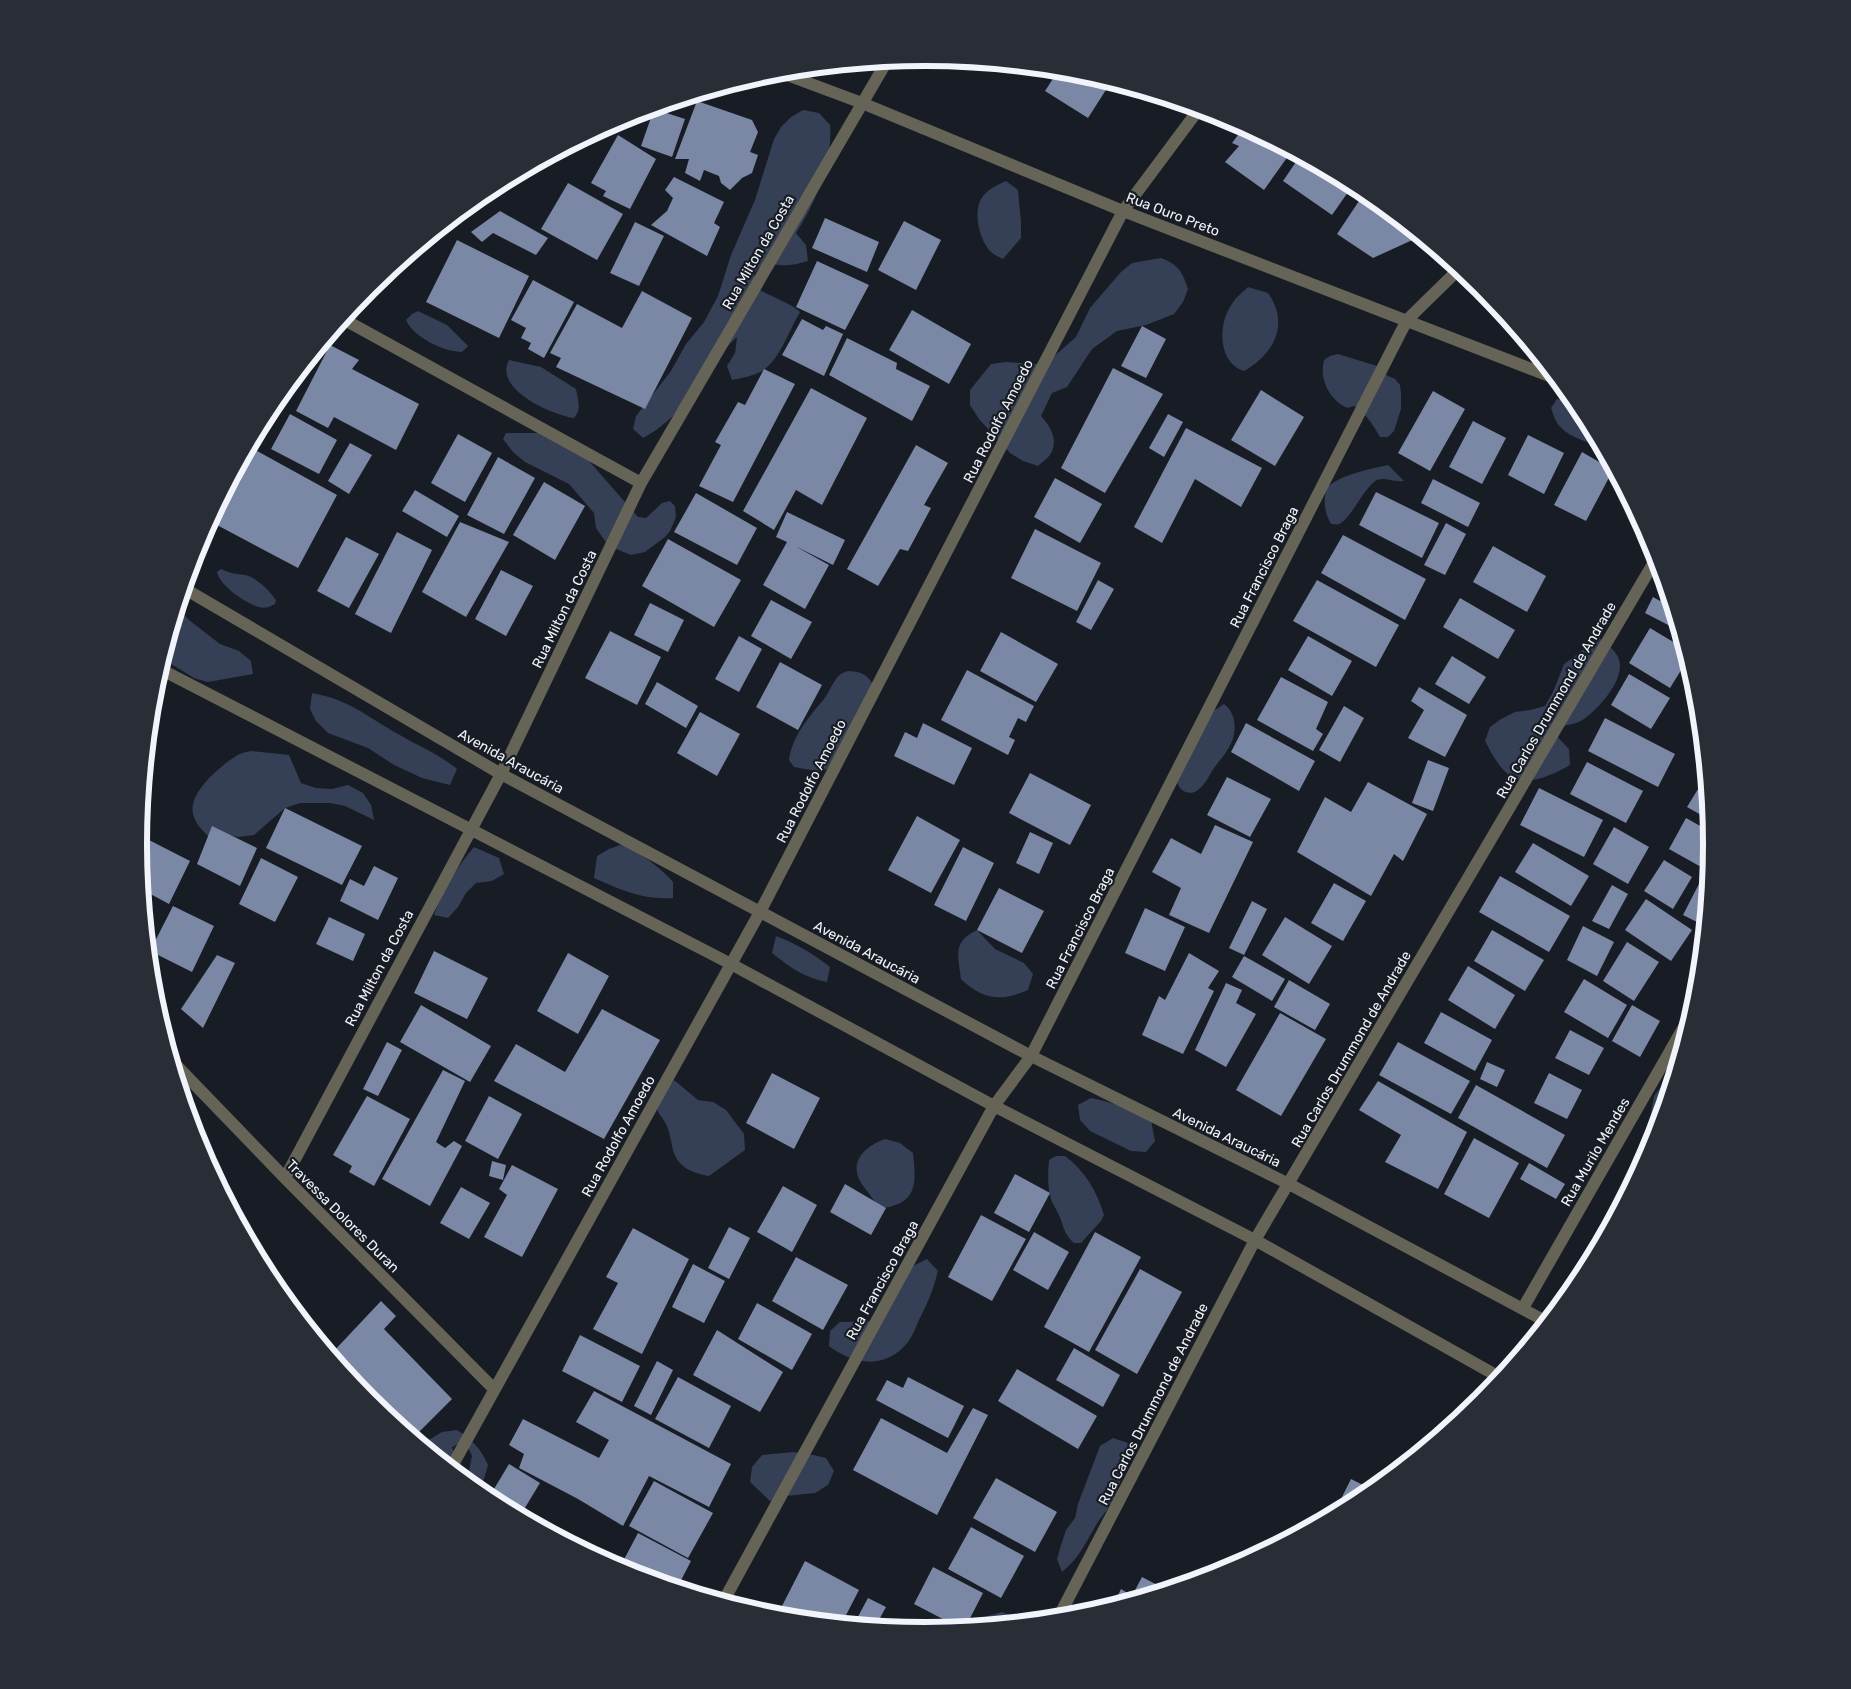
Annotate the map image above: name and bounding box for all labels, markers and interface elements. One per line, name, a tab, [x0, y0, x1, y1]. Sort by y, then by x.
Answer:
street label: Rua Ouro Preto	[1124, 189, 1222, 240]
street label: Rua Milton da Costa	[719, 192, 798, 312]
street label: Rua Rodolfo Amoedo	[960, 357, 1037, 486]
street label: Rua Francisco Braga	[1226, 504, 1302, 631]
street label: Rua Milton da Costa	[528, 547, 600, 671]
street label: Rua Carlos Drummond de Andrade	[1493, 599, 1620, 802]
street label: Rua Rodolfo Amoedo	[773, 717, 850, 846]
street label: Avenida Araucária	[455, 725, 566, 797]
street label: Rua Francisco Braga	[1042, 865, 1118, 992]
street label: Rua Milton da Costa	[342, 907, 417, 1029]
street label: Avenida Araucária	[811, 917, 923, 988]
street label: Rua Carlos Drummond de Andrade	[1288, 948, 1415, 1151]
street label: Rua Rodolfo Amoedo	[578, 1073, 659, 1200]
street label: Rua Murilo Mendes	[1557, 1095, 1633, 1210]
street label: Avenida Araucária	[1170, 1104, 1283, 1171]
street label: Travessa Dolores Duran	[283, 1156, 403, 1276]
street label: Rua Francisco Braga	[843, 1218, 922, 1343]
street label: Rua Carlos Drummond de Andrade	[1095, 1300, 1212, 1508]

